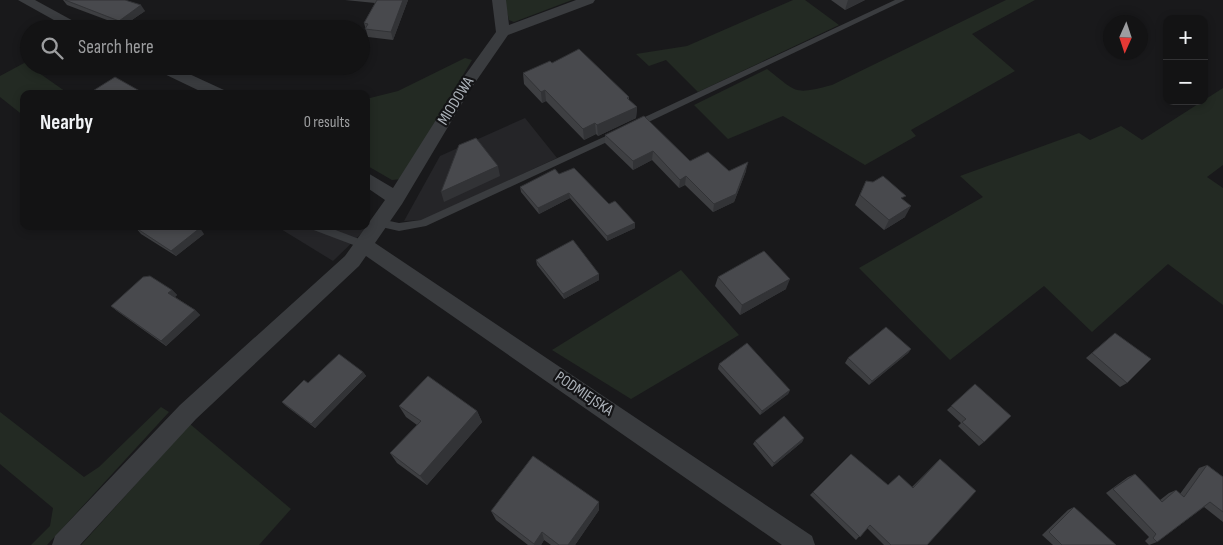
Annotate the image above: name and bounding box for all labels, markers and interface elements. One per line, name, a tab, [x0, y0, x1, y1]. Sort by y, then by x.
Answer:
north arrow	[1103, 15, 1148, 60]
map controls	[1163, 15, 1208, 105]
button: +	[1163, 15, 1208, 60]
search box	[20, 20, 370, 75]
icon: search	[38, 34, 66, 62]
text: Search here	[78, 36, 154, 59]
button: −	[1163, 60, 1208, 105]
street label: MIODOWA	[434, 73, 478, 129]
text: Nearby	[40, 110, 93, 135]
text: 0 results	[304, 113, 350, 132]
street label: PODMIEJSKA	[551, 368, 617, 420]

